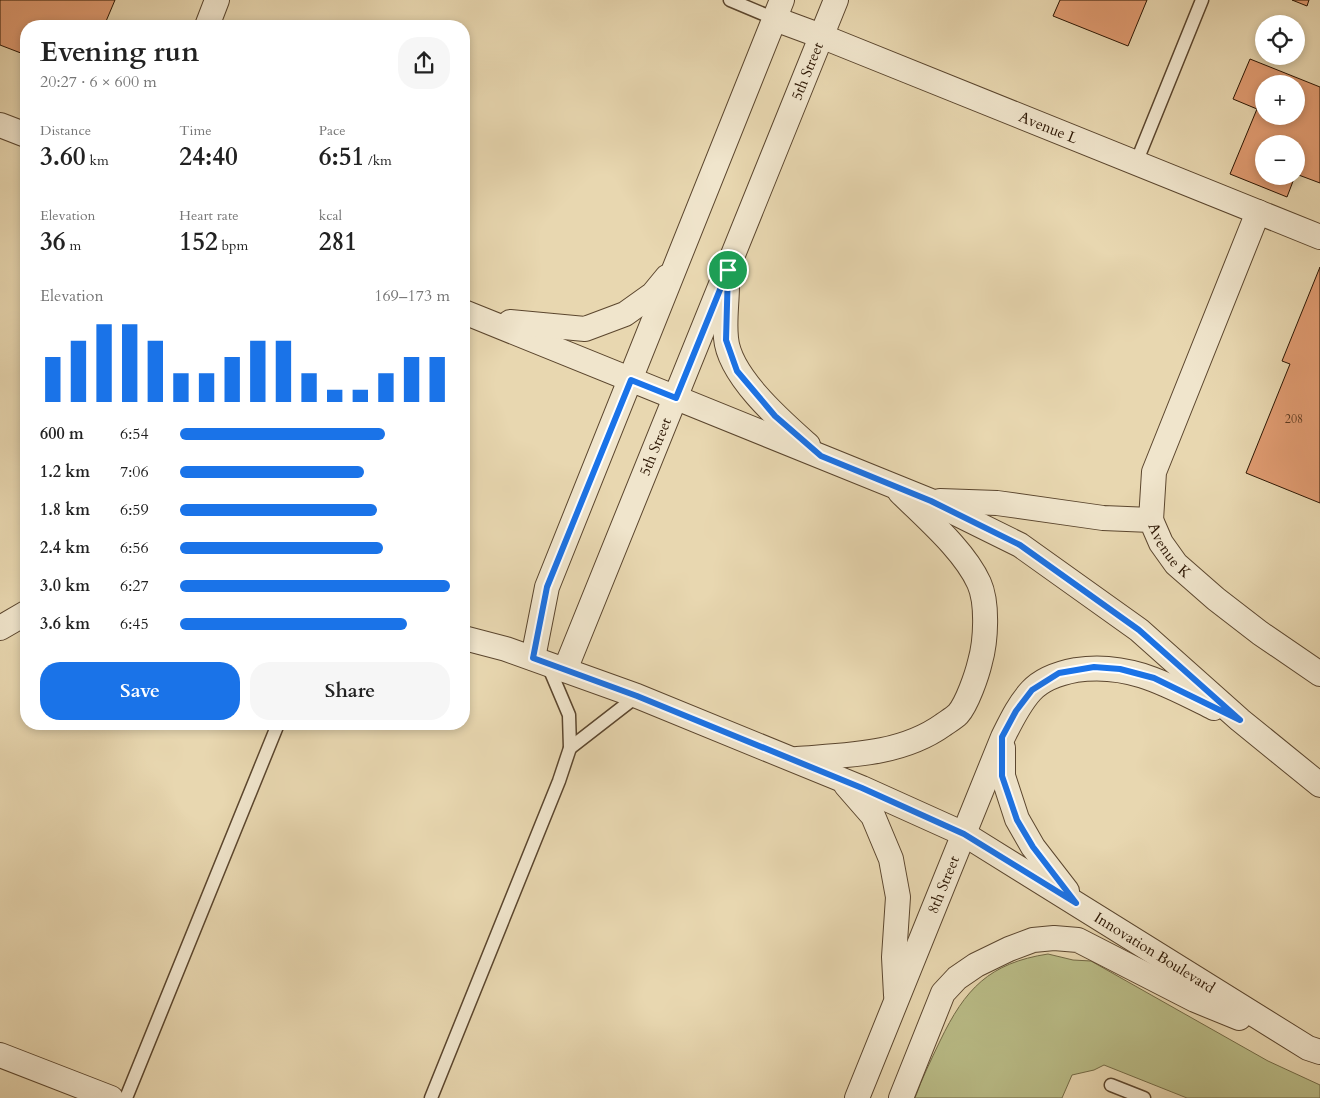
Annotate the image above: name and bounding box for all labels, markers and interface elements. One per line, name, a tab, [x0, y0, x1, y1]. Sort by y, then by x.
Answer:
map controls	[1255, 15, 1305, 185]
button: locate	[1255, 15, 1305, 65]
text: Evening run	[40, 33, 199, 71]
button: share	[398, 37, 450, 89]
street label: 5th Street	[787, 39, 828, 103]
text: 20:27 · 6 × 600 m	[40, 71, 157, 93]
button: +	[1255, 75, 1305, 125]
street label: Avenue L	[1016, 107, 1081, 149]
text: Distance	[40, 121, 91, 140]
text: Time	[179, 121, 212, 140]
text: Pace	[319, 121, 346, 140]
button: −	[1255, 135, 1305, 185]
text: 3.60	[40, 140, 86, 174]
text: 24:40	[179, 140, 238, 174]
text: 6:51	[319, 140, 364, 174]
text: km	[86, 151, 109, 170]
text: /km	[364, 151, 392, 170]
text: Elevation	[40, 206, 96, 225]
text: Heart rate	[179, 206, 239, 225]
text: kcal	[319, 206, 342, 225]
text: 36	[40, 225, 66, 259]
text: 152	[179, 225, 218, 259]
text: 281	[319, 225, 357, 259]
text: m	[66, 236, 81, 255]
text: bpm	[218, 236, 248, 255]
pin	[707, 249, 749, 291]
icon: arrive	[714, 256, 742, 284]
text: Elevation	[40, 285, 104, 307]
text: 169–173 m	[374, 285, 450, 307]
house number: 208	[1285, 411, 1303, 427]
street label: 5th Street	[635, 414, 676, 479]
text: 600 m	[40, 423, 84, 445]
text: 6:54	[120, 423, 149, 445]
text: 1.2 km	[40, 461, 90, 483]
text: 7:06	[120, 461, 149, 483]
text: 1.8 km	[40, 499, 90, 521]
text: 6:59	[120, 499, 149, 521]
street label: Avenue K	[1143, 520, 1196, 583]
text: 2.4 km	[40, 537, 90, 559]
text: 6:56	[120, 537, 149, 559]
text: 3.0 km	[40, 575, 90, 597]
text: 6:27	[120, 575, 149, 597]
text: 3.6 km	[40, 613, 90, 635]
text: 6:45	[120, 613, 149, 635]
button: Save	[40, 662, 240, 720]
button: Share	[250, 662, 450, 720]
street label: 8th Street	[923, 853, 964, 917]
street label: Innovation Boulevard	[1090, 907, 1219, 998]

